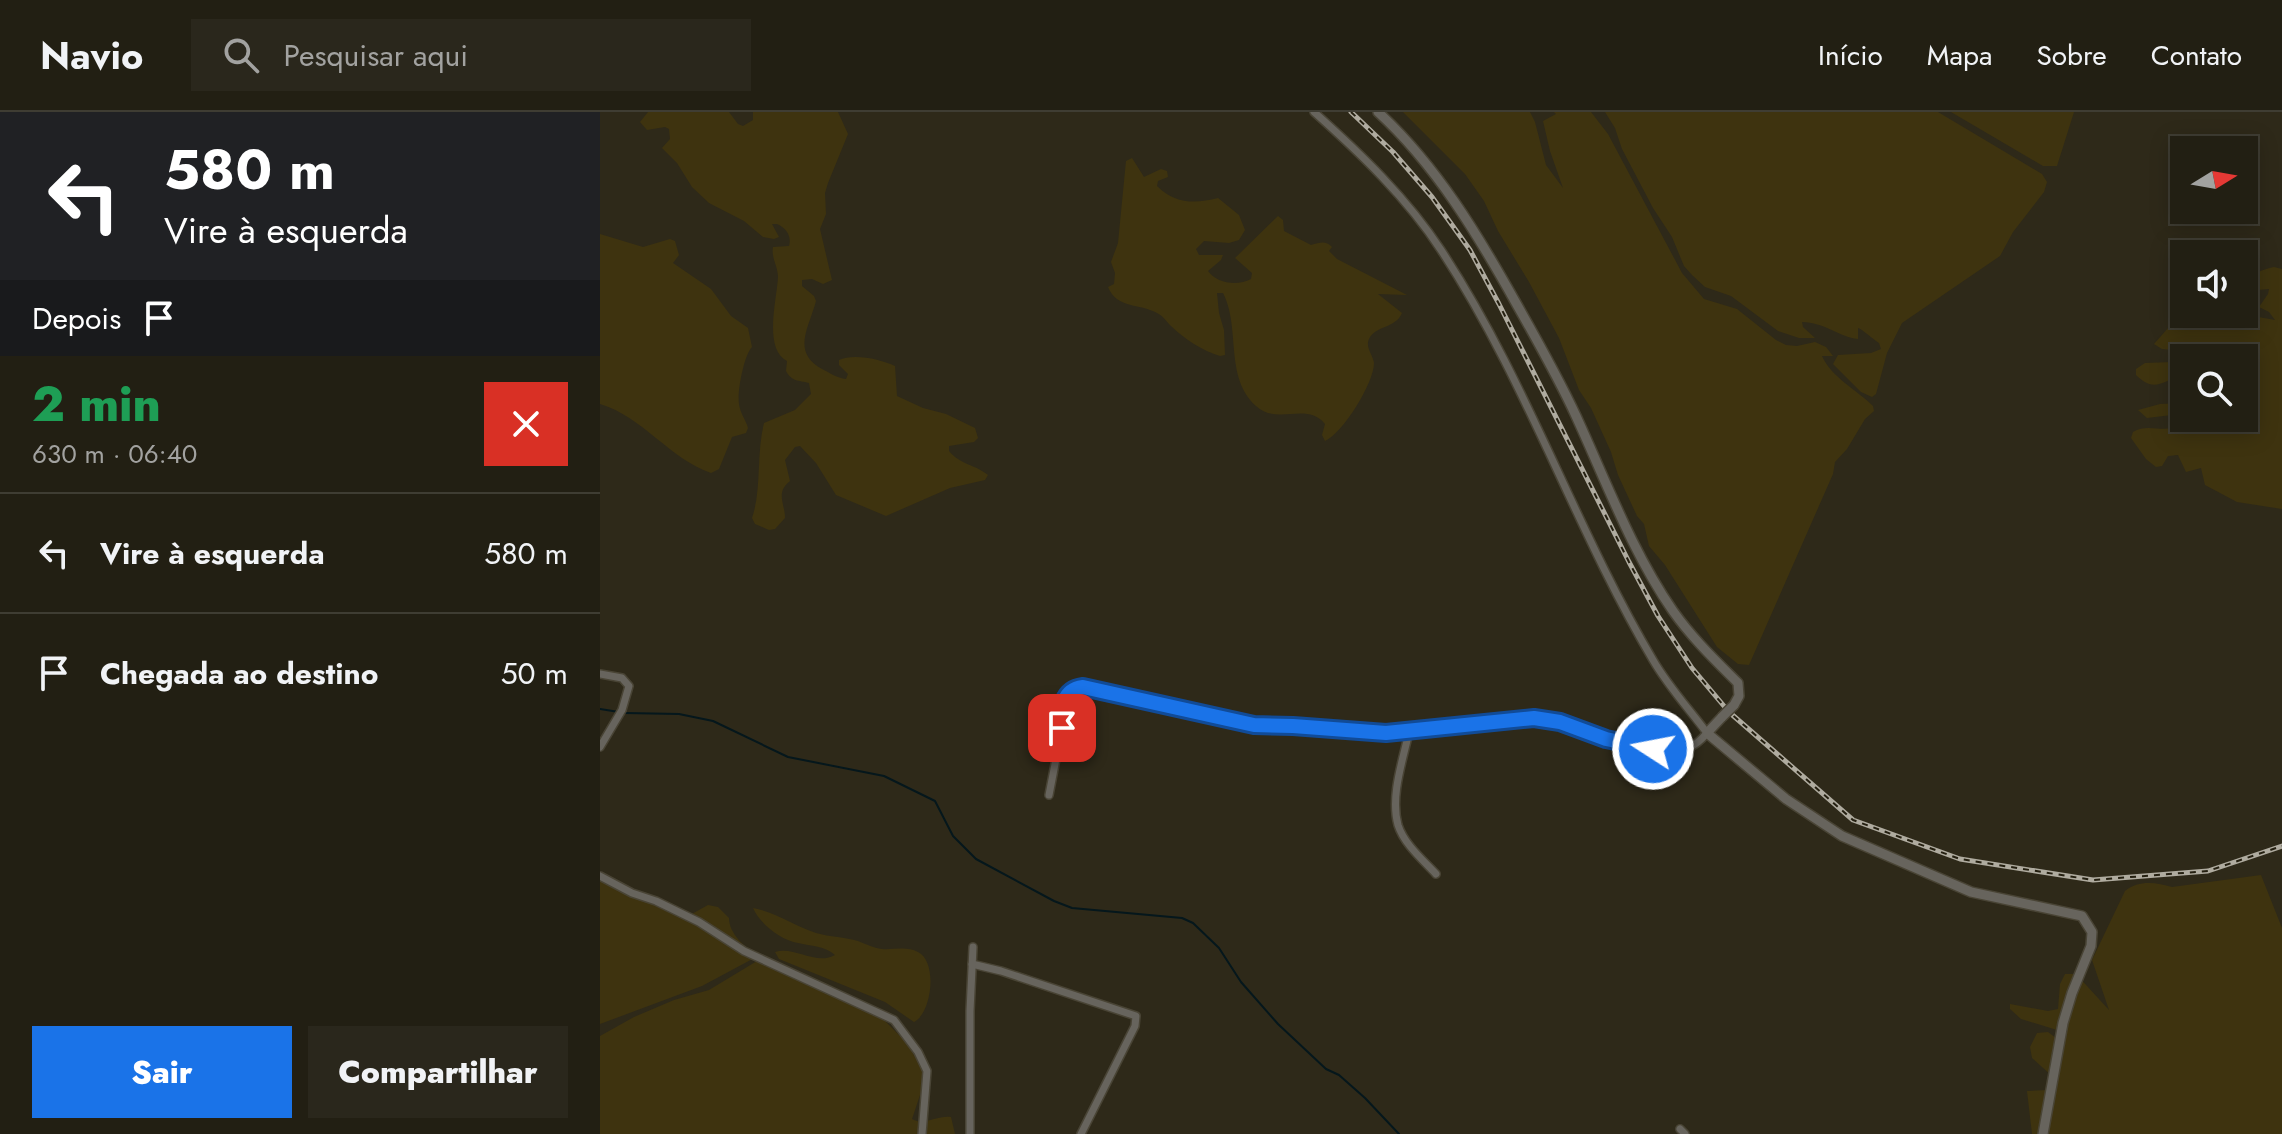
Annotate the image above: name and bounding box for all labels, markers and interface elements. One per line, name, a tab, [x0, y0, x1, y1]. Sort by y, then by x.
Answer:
search box	[191, 19, 751, 91]
text: Navio	[40, 28, 143, 83]
icon: search	[219, 33, 263, 77]
text: Pesquisar aqui	[283, 34, 468, 77]
text: Início	[1818, 35, 1883, 76]
text: Mapa	[1927, 35, 1992, 76]
text: Sobre	[2036, 35, 2107, 76]
text: Contato	[2151, 35, 2242, 76]
text: 580 m	[164, 129, 335, 210]
north arrow	[2170, 136, 2258, 224]
map controls	[2170, 136, 2258, 432]
icon: left	[32, 144, 136, 248]
text: Vire à esquerda	[164, 204, 408, 256]
button: sound	[2170, 240, 2258, 328]
icon: arrive	[137, 296, 181, 340]
text: Depois	[32, 297, 121, 340]
button: search	[2170, 344, 2258, 432]
text: 2 min	[32, 370, 161, 439]
button: close	[484, 382, 568, 466]
text: 630 m · 06:40	[32, 435, 197, 473]
icon: left	[32, 531, 76, 575]
text: Vire à esquerda	[100, 532, 325, 575]
text: 580 m	[484, 532, 568, 575]
icon: arrive	[32, 651, 76, 695]
text: Chegada ao destino	[100, 652, 378, 695]
text: 50 m	[501, 652, 568, 695]
pin	[1028, 694, 1096, 762]
icon: arrive	[1040, 706, 1084, 750]
position arrow	[1611, 707, 1695, 791]
button: Sair	[32, 1026, 292, 1118]
button: Compartilhar	[308, 1026, 568, 1118]

